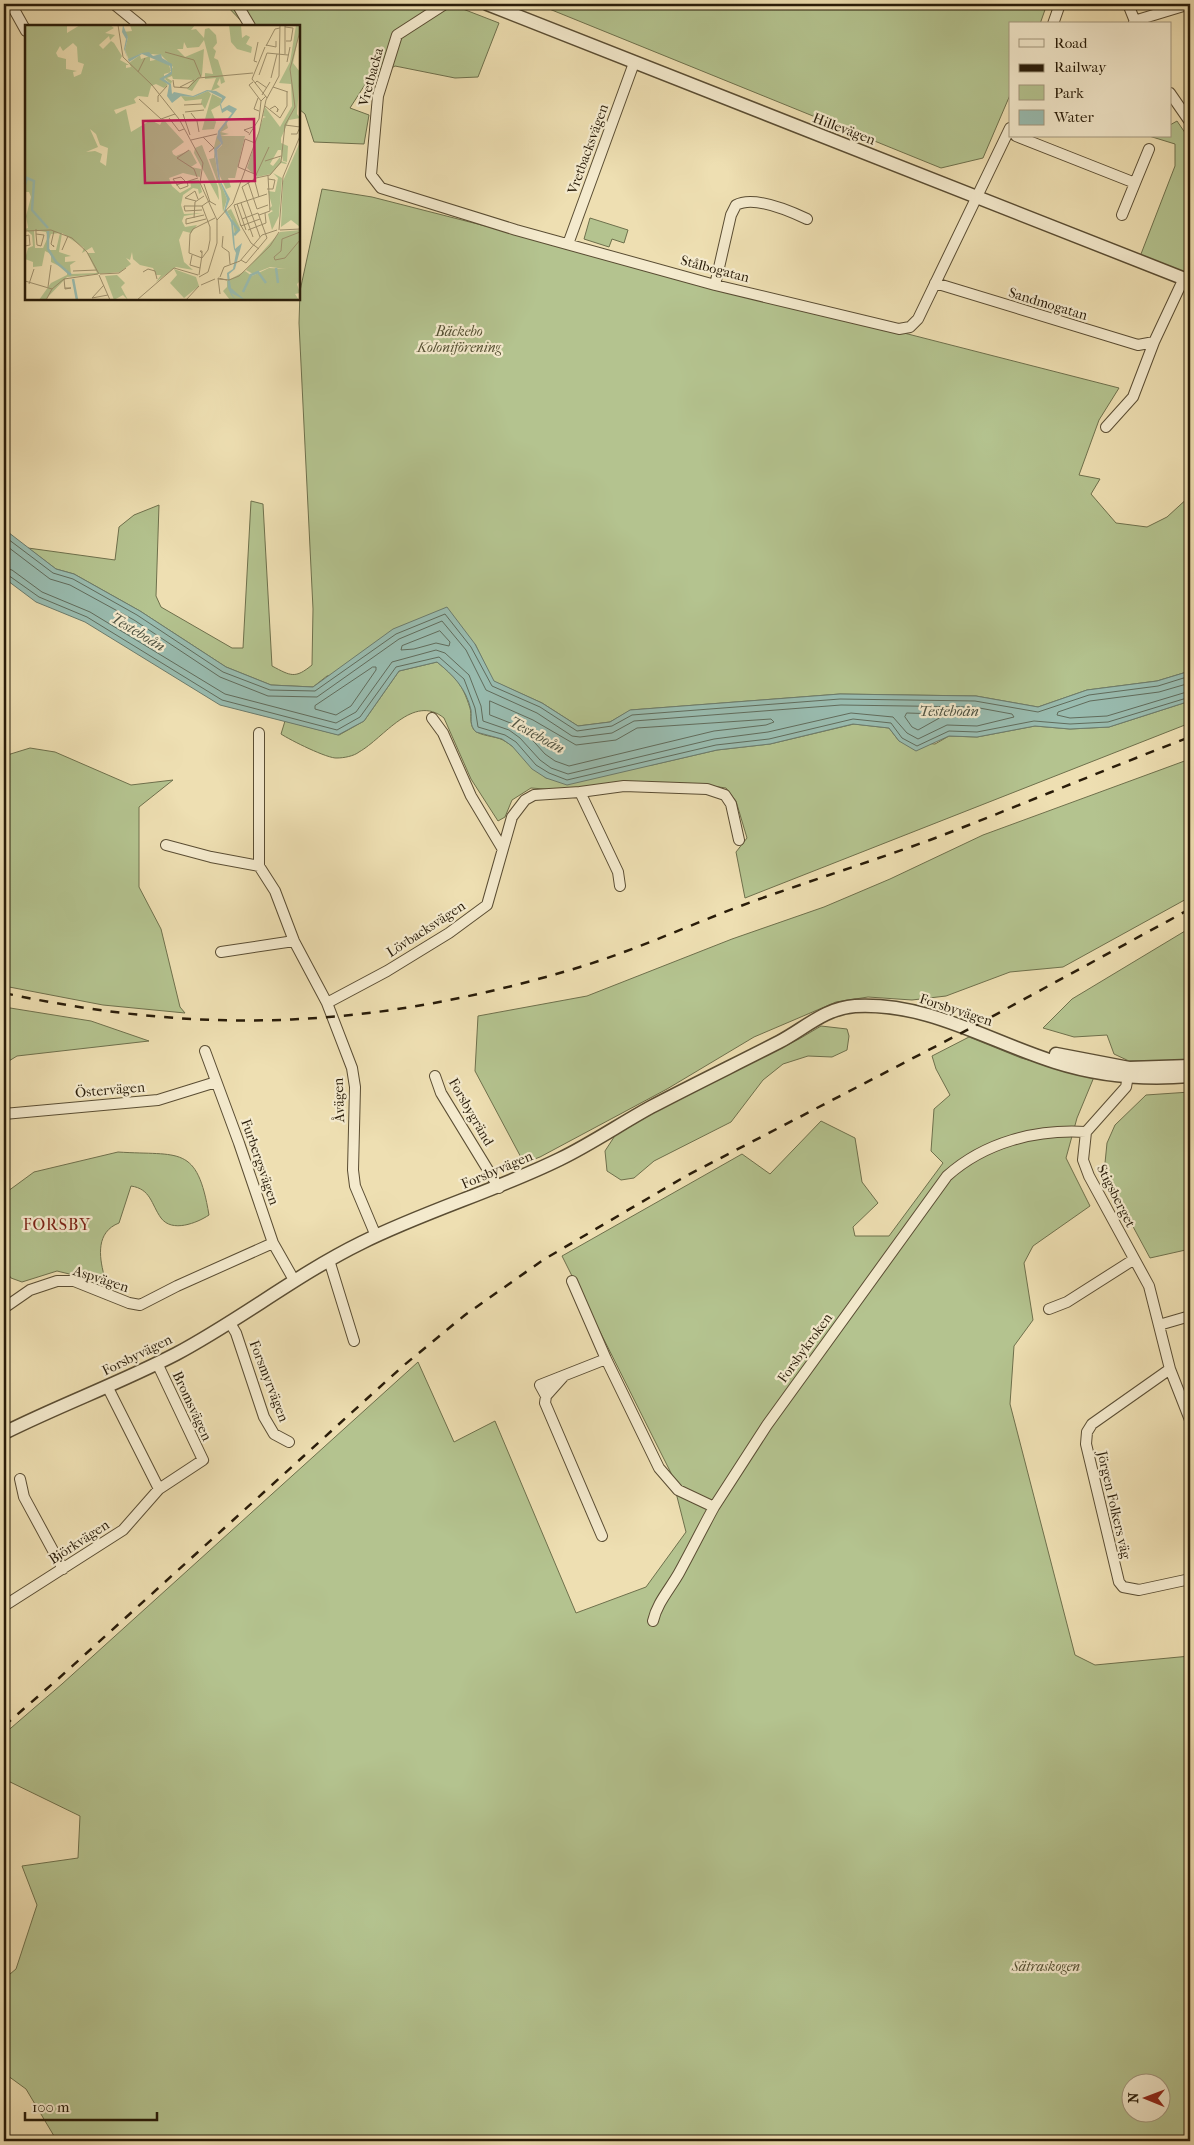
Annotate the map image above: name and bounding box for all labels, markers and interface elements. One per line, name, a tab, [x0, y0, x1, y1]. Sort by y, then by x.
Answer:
legend	[1009, 22, 1172, 138]
inset map	[25, 25, 300, 300]
text: Road	[1054, 34, 1088, 52]
street label: Vretbacka	[355, 45, 387, 109]
text: Railway	[1054, 58, 1107, 76]
text: Park	[1054, 84, 1084, 102]
street label: Vretbacksvägen	[564, 102, 612, 197]
text: Water	[1053, 108, 1094, 126]
street label: Hillevägen	[810, 109, 878, 149]
street label: Stålbogatan	[679, 252, 751, 286]
street label: Sandmogatan	[1006, 284, 1090, 324]
park label: Bäckebo Koloniförening	[416, 323, 501, 356]
water label: Testeboån	[108, 609, 168, 655]
water label: Testeboån	[919, 702, 979, 720]
water label: Testeboån	[506, 713, 568, 757]
street label: Lövbacksvägen	[383, 897, 469, 961]
street label: Forsbyvägen	[917, 990, 995, 1030]
street label: Forsbygränd	[445, 1075, 497, 1149]
street label: Östervägen	[74, 1077, 146, 1102]
street label: Åvägen	[329, 1077, 348, 1124]
street label: Furbergsvägen	[237, 1117, 283, 1207]
street label: Forsbyvägen	[459, 1147, 535, 1193]
street label: Stigsberget	[1093, 1162, 1139, 1230]
district label: FORSBY	[23, 1215, 91, 1234]
street label: Aspvägen	[70, 1262, 131, 1296]
street label: Forsbykroken	[774, 1310, 836, 1386]
street label: Forsbyvägen	[99, 1331, 175, 1379]
street label: Forsmyrvägen	[246, 1338, 292, 1424]
street label: Bromsvägen	[169, 1369, 215, 1443]
street label: Jörgen Folkers väg	[1093, 1448, 1135, 1561]
street label: Björkvägen	[46, 1516, 112, 1568]
park label: Sätraskogen	[1011, 1958, 1080, 1975]
north arrow	[1122, 2072, 1172, 2122]
scale bar	[25, 2090, 158, 2122]
text: N	[1125, 2092, 1142, 2103]
text: 100 m	[32, 2098, 70, 2116]

